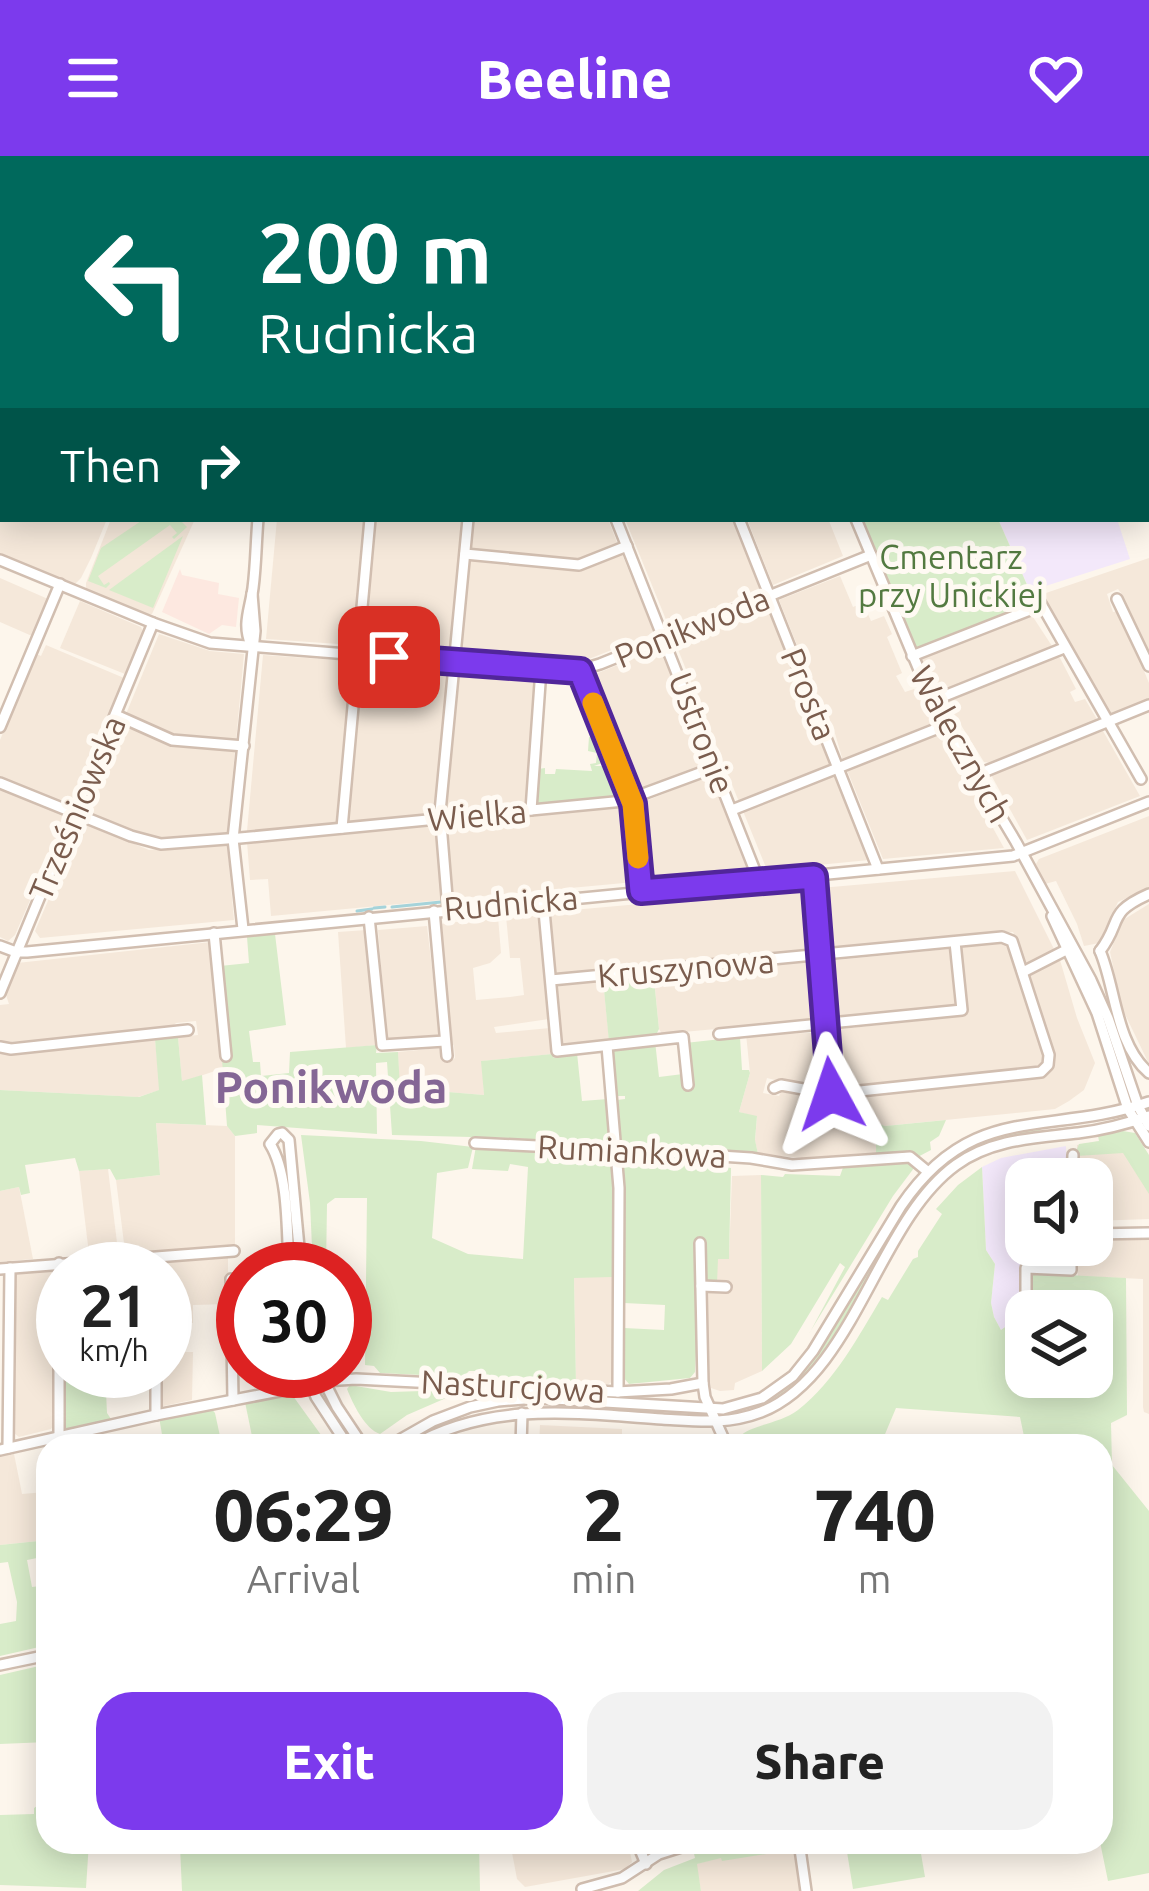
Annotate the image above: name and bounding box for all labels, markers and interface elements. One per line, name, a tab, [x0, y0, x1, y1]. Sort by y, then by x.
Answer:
icon: menu	[60, 45, 126, 111]
icon: heart	[1023, 45, 1089, 111]
text: Beeline	[477, 48, 672, 108]
icon: left	[60, 204, 216, 360]
text: 200 m	[258, 205, 492, 299]
text: Rudnicka	[258, 303, 478, 363]
icon: right	[185, 432, 251, 498]
text: Then	[60, 440, 161, 491]
park label: Cmentarz przy Unickiej	[858, 538, 1044, 613]
street label: Ponikwoda	[609, 579, 775, 674]
pin	[338, 606, 440, 708]
icon: arrive	[356, 624, 422, 690]
street label: Prosta	[774, 643, 845, 745]
street label: Walecznych	[903, 659, 1020, 828]
street label: Ustronie	[662, 667, 742, 799]
street label: Trześniowska	[21, 710, 132, 906]
street label: Wielka	[426, 792, 528, 837]
street label: Rudnicka	[442, 878, 580, 927]
street label: Kruszynowa	[596, 941, 776, 994]
position arrow	[768, 1031, 894, 1157]
district label: Ponikwoda	[215, 1061, 447, 1112]
street label: Rumiankowa	[536, 1127, 728, 1174]
map controls	[1005, 1158, 1113, 1398]
button: sound	[1005, 1158, 1113, 1266]
speed limit sign: 30	[216, 1242, 372, 1398]
text: 21	[80, 1271, 148, 1338]
button: layers	[1005, 1290, 1113, 1398]
text: km/h	[79, 1333, 149, 1367]
street label: Nasturcjowa	[420, 1362, 606, 1409]
text: 06:29	[213, 1474, 394, 1555]
text: 2	[583, 1474, 624, 1555]
text: 740	[814, 1474, 936, 1555]
text: Arrival	[247, 1557, 360, 1600]
text: min	[571, 1557, 636, 1600]
text: m	[858, 1557, 891, 1600]
button: Exit	[96, 1692, 563, 1830]
button: Share	[587, 1692, 1053, 1830]

